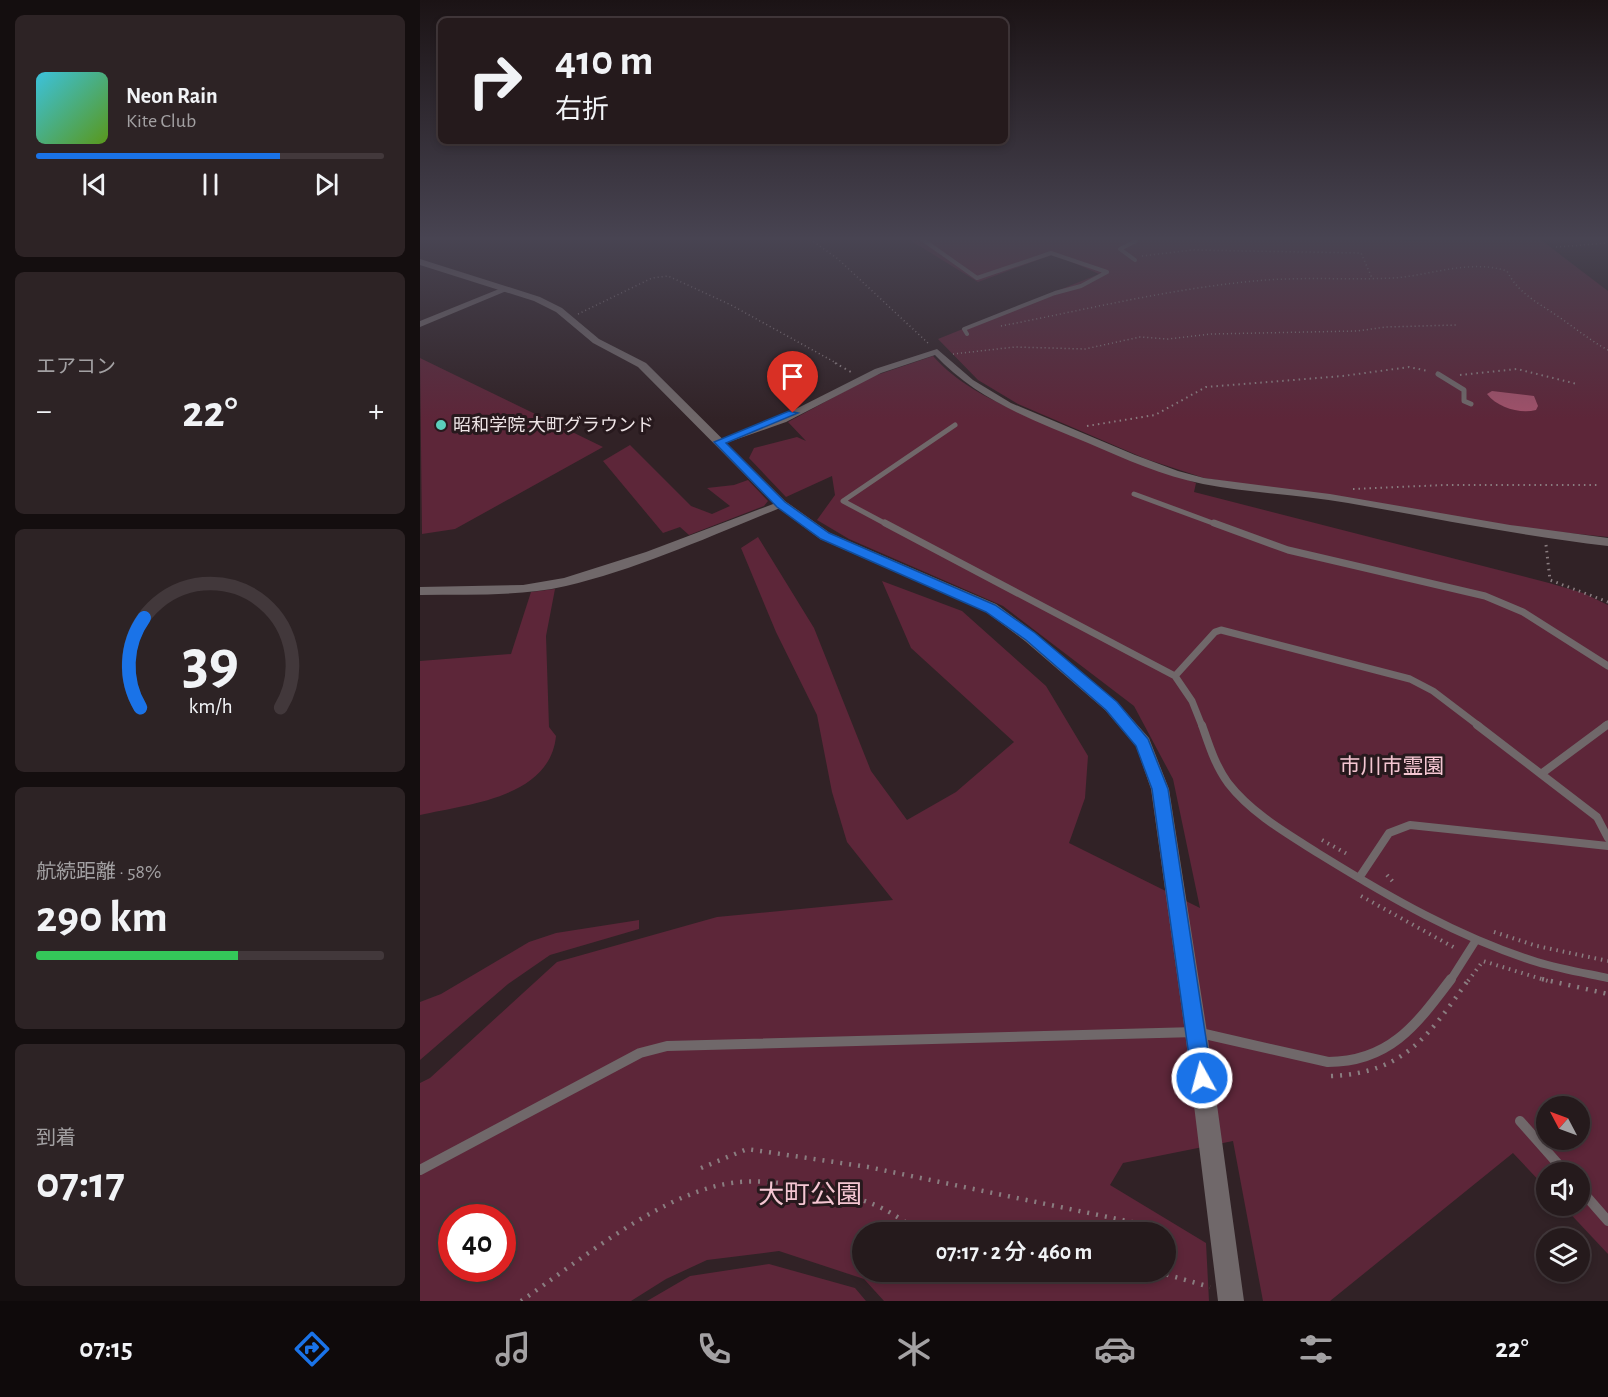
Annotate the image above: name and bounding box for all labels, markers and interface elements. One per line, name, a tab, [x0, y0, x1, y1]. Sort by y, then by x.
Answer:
text: 410 m	[555, 40, 653, 82]
icon: right	[456, 42, 534, 120]
text: Neon Rain	[126, 85, 218, 107]
text: 右折	[555, 96, 609, 123]
text: Kite Club	[126, 111, 196, 131]
icon: previous	[78, 168, 111, 201]
icon: pause	[194, 168, 227, 201]
icon: next	[310, 168, 343, 201]
pin	[767, 351, 818, 413]
text: エアコン	[36, 357, 116, 377]
icon: arrive	[776, 360, 809, 393]
text: 22°	[182, 390, 238, 435]
text: −	[36, 395, 52, 428]
text: +	[368, 395, 384, 428]
place label: 昭和学院 大町グラウンド	[453, 415, 654, 435]
marker: 昭和学院 大町グラウンド	[434, 418, 448, 432]
text: 39	[181, 632, 239, 694]
text: km/h	[188, 696, 232, 717]
park label: 市川市霊園	[1340, 755, 1445, 777]
text: 航続距離 · 58%	[36, 862, 162, 882]
text: 290 km	[36, 895, 168, 940]
position arrow	[1170, 1046, 1234, 1110]
north arrow	[1536, 1096, 1590, 1150]
map controls	[1536, 1096, 1590, 1282]
text: 到着	[36, 1128, 76, 1148]
text: 07:17	[36, 1161, 125, 1206]
button: sound	[1536, 1162, 1590, 1216]
park label: 大町公園	[758, 1181, 862, 1208]
speed limit sign: 40	[438, 1204, 516, 1282]
button: layers	[1536, 1228, 1590, 1282]
text: 07:17 · 2 分 · 460 m	[936, 1241, 1092, 1263]
icon: directions	[291, 1328, 333, 1370]
icon: music	[492, 1328, 534, 1370]
icon: phone	[693, 1328, 735, 1370]
icon: climate	[893, 1328, 935, 1370]
icon: car	[1094, 1328, 1136, 1370]
icon: filters	[1295, 1328, 1337, 1370]
text: 07:15	[79, 1335, 133, 1362]
text: 22°	[1495, 1335, 1529, 1362]

